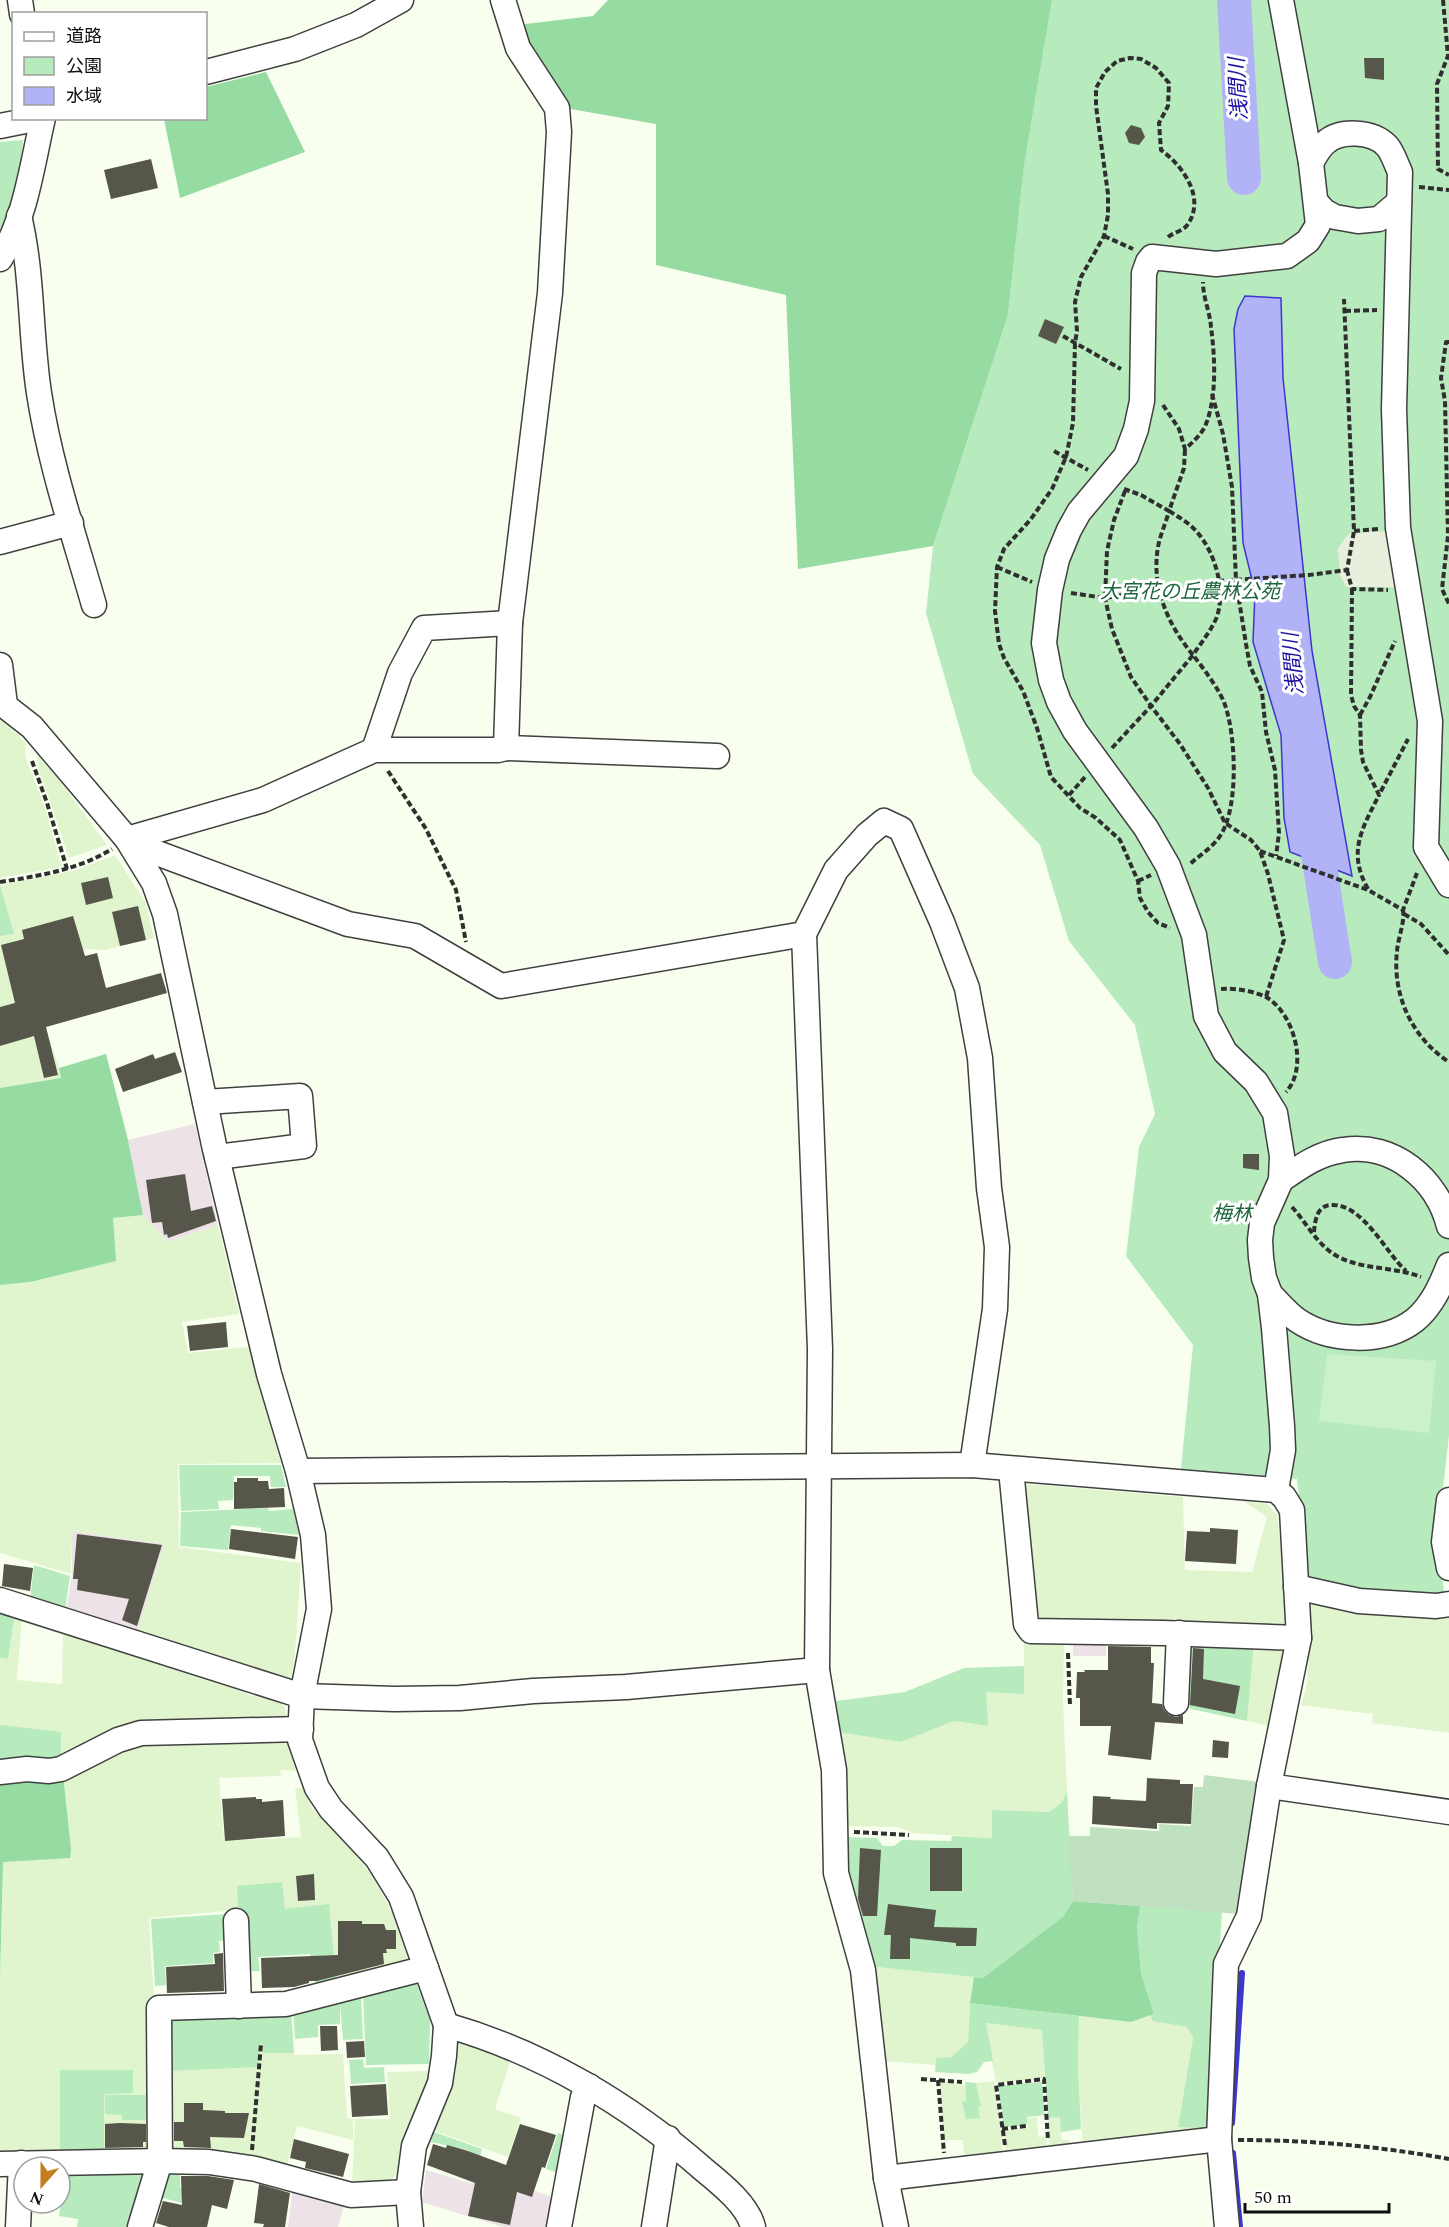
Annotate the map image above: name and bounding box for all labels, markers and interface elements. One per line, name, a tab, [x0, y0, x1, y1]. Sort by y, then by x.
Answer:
legend	[12, 12, 207, 120]
text: 道路	[66, 23, 102, 50]
text: 公園	[66, 53, 102, 80]
water label: 浅間川	[1221, 55, 1257, 121]
text: 水域	[66, 83, 102, 110]
park label: 大宮花の丘農林公苑	[1100, 577, 1283, 607]
water label: 浅間川	[1275, 629, 1313, 697]
park label: 梅林	[1212, 1199, 1254, 1229]
north arrow	[12, 2155, 72, 2215]
scale bar	[1245, 2176, 1389, 2214]
text: 50 m	[1254, 2184, 1292, 2211]
text: N	[27, 2185, 47, 2212]

